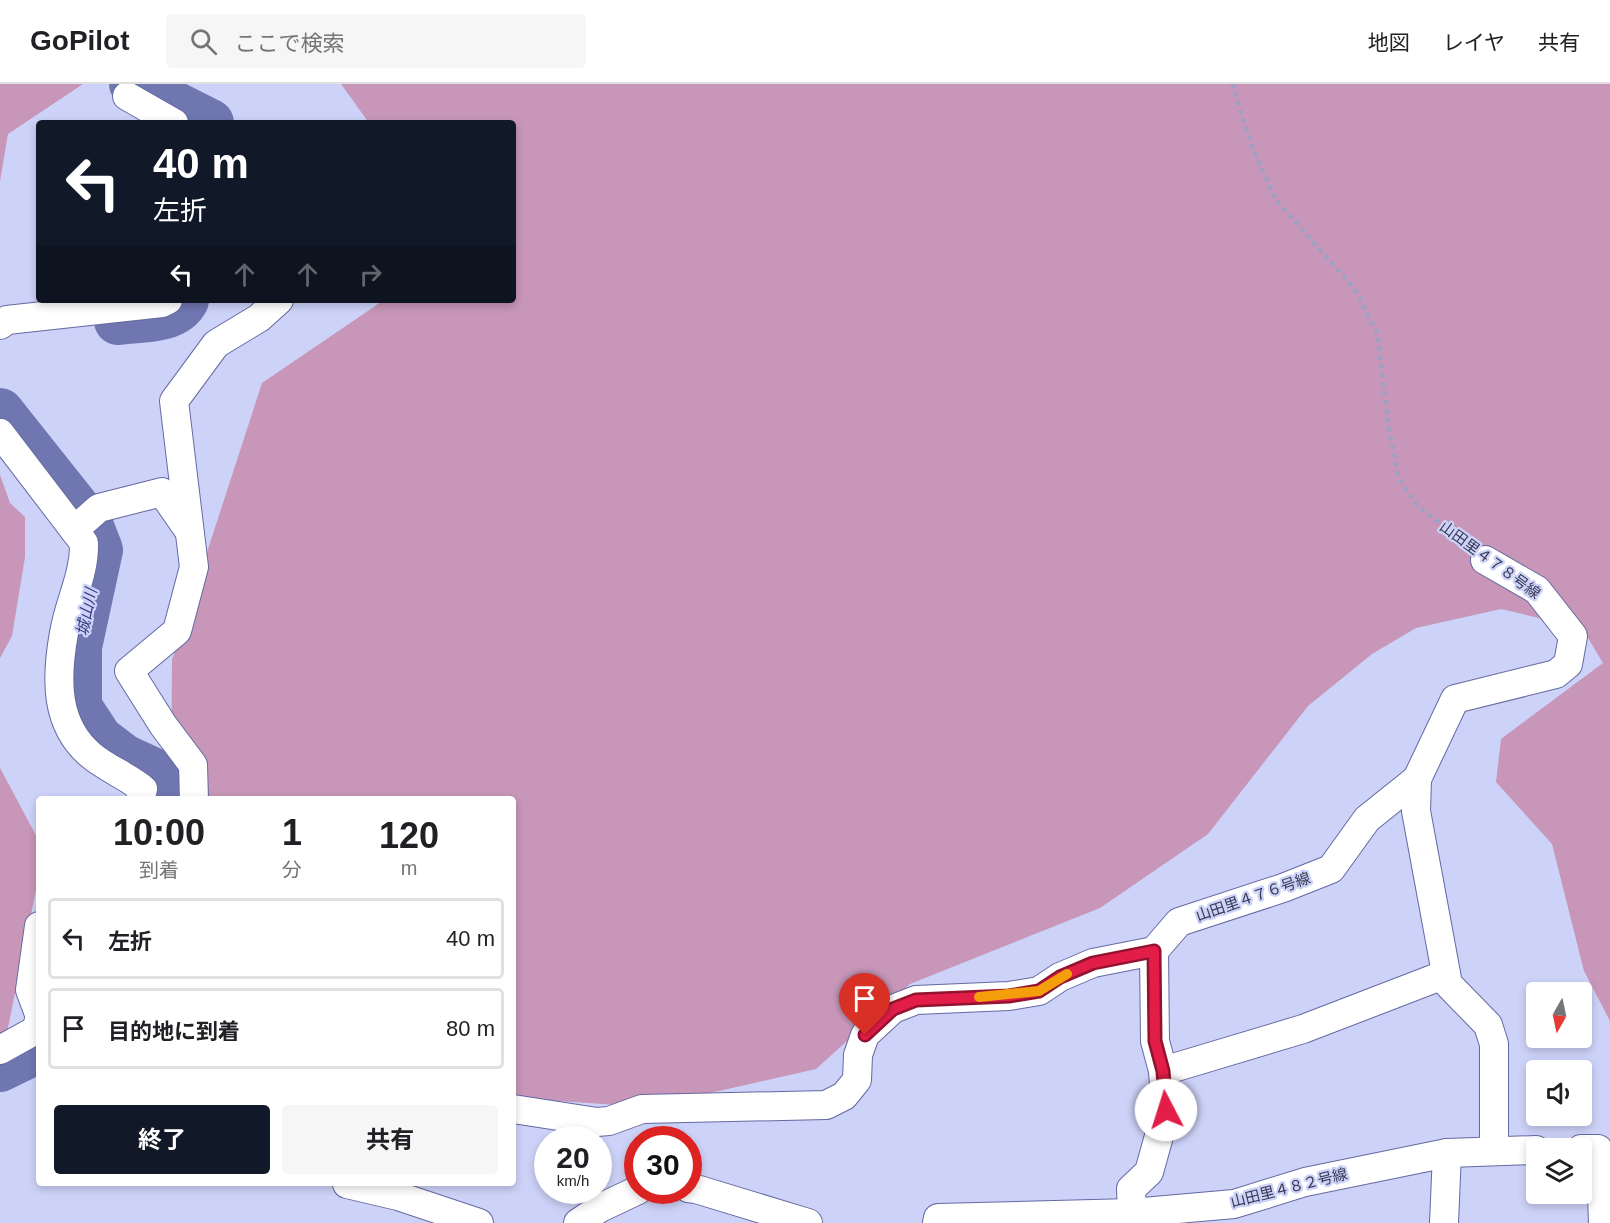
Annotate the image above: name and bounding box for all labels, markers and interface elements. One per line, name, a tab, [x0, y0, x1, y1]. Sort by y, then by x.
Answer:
search box	[166, 14, 586, 68]
text: GoPilot	[30, 25, 130, 56]
icon: search	[187, 25, 220, 58]
text: ここで検索	[235, 31, 345, 56]
text: 地図	[1368, 31, 1410, 54]
text: レイヤ	[1443, 31, 1505, 54]
text: 共有	[1538, 31, 1580, 54]
text: 40 m	[153, 140, 249, 187]
icon: left	[54, 144, 132, 222]
text: 左折	[153, 196, 207, 226]
icon: left	[165, 258, 198, 291]
icon: ahead	[228, 258, 261, 291]
icon: ahead	[291, 258, 324, 291]
icon: right	[354, 258, 387, 291]
street label: 山田里４７８号線	[1437, 517, 1544, 602]
water label: 城山川	[73, 585, 100, 637]
text: 10:00	[113, 812, 205, 853]
text: 1	[282, 812, 302, 853]
text: 120	[379, 815, 439, 856]
text: m	[401, 857, 417, 879]
text: 到着	[139, 859, 179, 881]
text: 分	[282, 859, 302, 881]
street label: 山田里４７６号線	[1193, 869, 1312, 924]
icon: left	[57, 922, 90, 955]
text: 40 m	[446, 926, 495, 951]
text: 左折	[108, 929, 152, 954]
pin	[839, 973, 890, 1035]
icon: arrive	[848, 982, 881, 1015]
north arrow	[1526, 982, 1592, 1048]
map controls	[1526, 982, 1592, 1204]
icon: arrive	[57, 1012, 90, 1045]
text: 80 m	[446, 1016, 495, 1041]
text: 目的地に到着	[108, 1019, 240, 1044]
button: sound	[1526, 1060, 1592, 1126]
position arrow	[1134, 1078, 1198, 1142]
button: 終了	[54, 1105, 270, 1174]
button: 共有	[282, 1105, 498, 1174]
speed limit sign: 30	[624, 1126, 702, 1204]
button: layers	[1526, 1138, 1592, 1204]
text: 20	[556, 1141, 590, 1174]
street label: 山田里４８２号線	[1229, 1165, 1349, 1210]
text: km/h	[557, 1172, 589, 1189]

